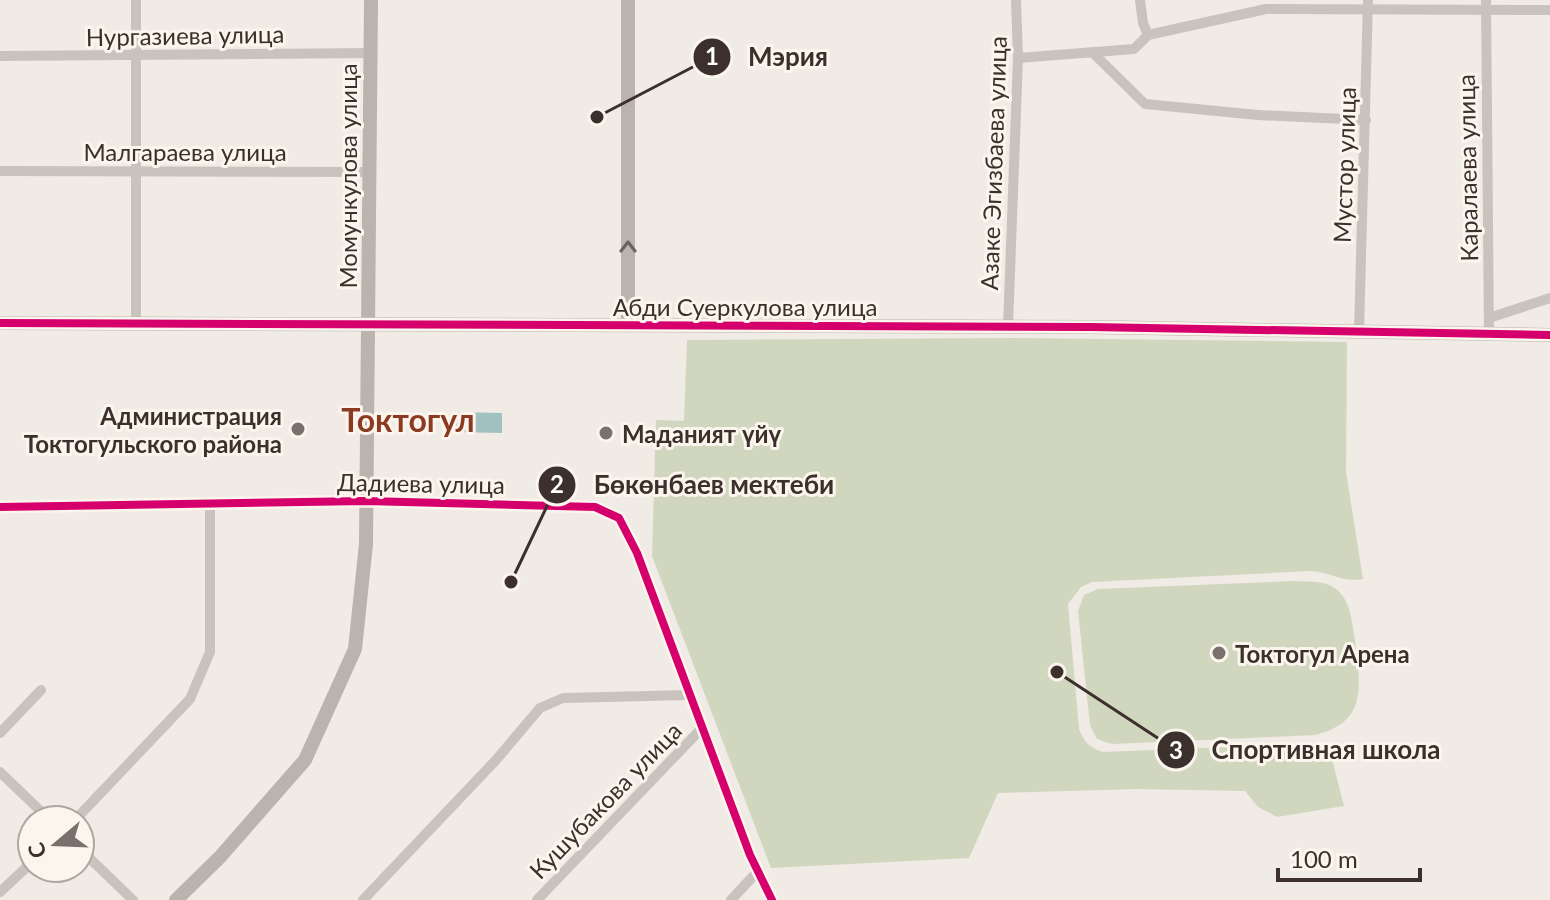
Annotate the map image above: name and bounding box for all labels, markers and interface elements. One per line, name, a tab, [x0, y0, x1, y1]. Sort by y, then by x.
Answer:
street label: Нургазиева улица	[86, 19, 284, 51]
callout: Мэрия	[692, 32, 844, 82]
street label: Азаке Эгизбаева улица	[974, 35, 1012, 291]
text: Мэрия	[748, 40, 828, 72]
text: 1	[705, 41, 719, 70]
street label: Момункулова улица	[333, 63, 362, 289]
street label: Каралаева улица	[1451, 74, 1483, 262]
street label: Мустор улица	[1327, 87, 1361, 243]
street label: Малгараева улица	[83, 137, 287, 166]
one-way arrow	[619, 240, 637, 253]
street label: Абди Суеркулова улица	[613, 292, 877, 321]
district label: Токтогул	[341, 400, 475, 439]
place label: Администрация Токтогульского района	[24, 401, 282, 458]
place label: Маданият үйү	[622, 419, 782, 448]
marker: Администрация Токтогульского района	[289, 420, 307, 438]
marker: Маданият үйү	[597, 424, 615, 442]
callout: Бөкөнбаев мектеби	[537, 460, 850, 510]
street label: Дадиева улица	[337, 467, 505, 499]
text: Бөкөнбаев мектеби	[594, 468, 834, 500]
text: 2	[550, 469, 564, 498]
place label: Токтогул Арена	[1235, 639, 1410, 668]
marker: Токтогул Арена	[1210, 644, 1228, 662]
street label: Кушубакова улица	[523, 716, 687, 884]
callout: Спортивная школа	[1156, 725, 1457, 775]
text: Спортивная школа	[1211, 733, 1441, 765]
text: 3	[1169, 735, 1183, 764]
north arrow	[16, 804, 96, 884]
scale bar	[1278, 832, 1420, 882]
text: С	[21, 839, 52, 862]
text: 100 m	[1290, 844, 1358, 873]

